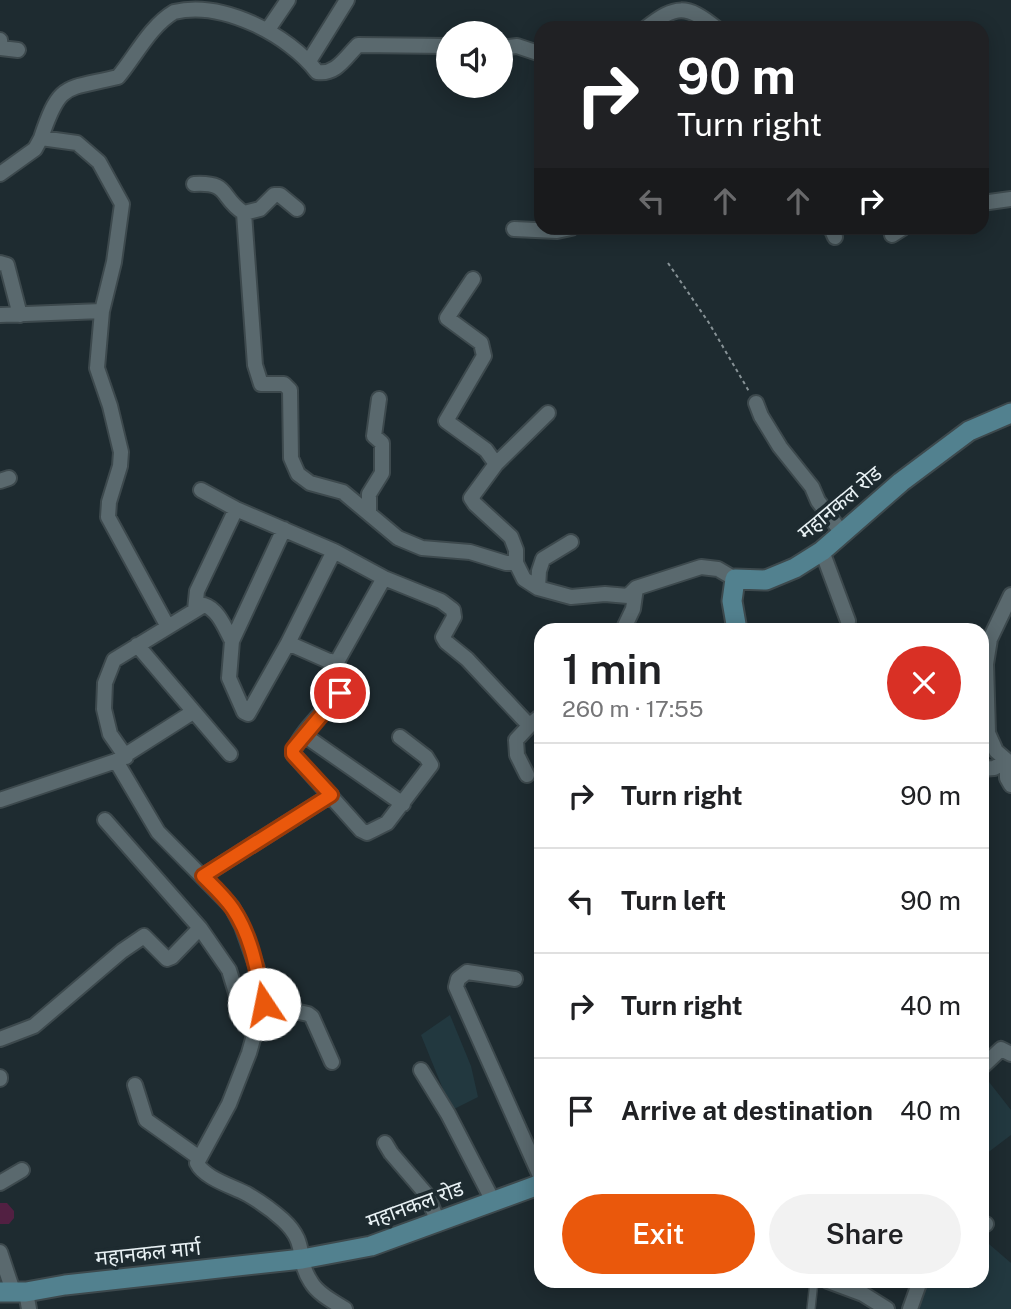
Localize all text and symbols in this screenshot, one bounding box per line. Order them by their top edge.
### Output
map controls [436,21,513,98]
button: sound [436,21,513,98]
text: 90 m [677,47,796,105]
icon: right [562,49,653,140]
text: Turn right [677,106,822,143]
icon: left [633,182,671,220]
icon: ahead [706,182,744,220]
icon: ahead [779,182,817,220]
icon: right [852,182,890,220]
street label: महानकल रोड [793,460,887,545]
text: 1 min [562,644,662,693]
button: close [887,646,961,720]
pin [310,663,370,723]
icon: arrive [321,674,359,712]
text: 260 m · 17:55 [562,695,704,722]
icon: right [562,777,600,815]
text: Turn right [621,780,743,811]
text: 90 m [900,780,961,811]
icon: left [562,882,600,920]
text: Turn left [621,885,726,916]
text: 90 m [900,885,961,916]
position arrow [227,967,301,1041]
icon: right [562,987,600,1025]
text: Turn right [621,990,743,1021]
text: 40 m [900,990,961,1021]
icon: arrive [562,1092,600,1130]
text: Arrive at destination [621,1095,873,1126]
text: 40 m [900,1095,961,1126]
street label: महानकल रोड [363,1175,468,1234]
button: Exit [562,1194,755,1274]
button: Share [769,1194,961,1274]
street label: महानकल मार्ग [94,1234,203,1270]

